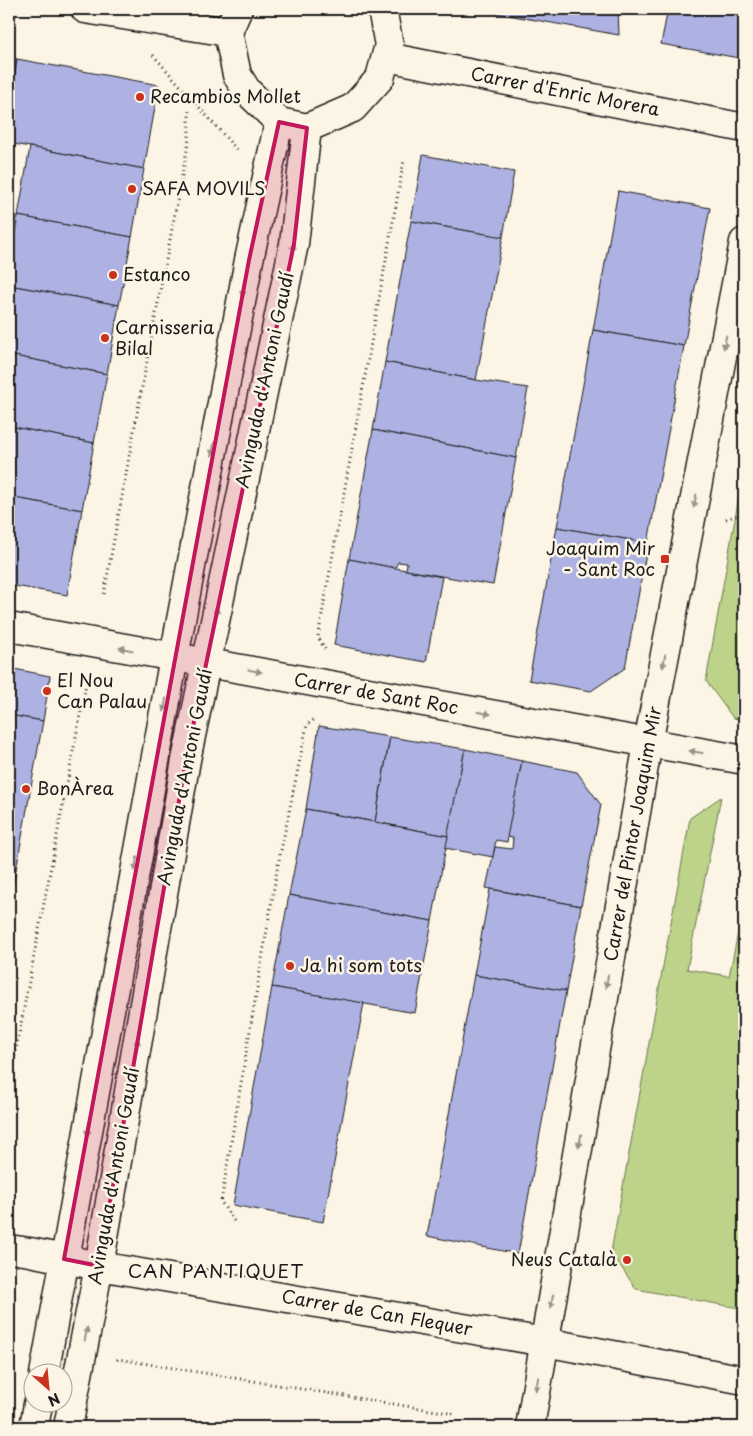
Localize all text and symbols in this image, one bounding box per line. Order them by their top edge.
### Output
street label: Carrer d'Enric Morera [469,59,662,122]
place label: Recambios Mollet [150,82,301,109]
marker: Recambios Mollet [134,91,146,103]
place label: SAFA MOVILS [142,174,266,201]
marker: SAFA MOVILS [126,183,138,195]
one-way arrow [289,241,297,257]
place label: Estanco [123,260,190,287]
marker: Estanco [107,269,119,281]
street label: Avinguda d'Antoni Gaudí [227,269,300,490]
one-way arrow [239,282,247,298]
place label: Carnisseria Bilal [115,313,215,361]
marker: Carnisseria Bilal [99,332,111,344]
one-way arrow [721,334,729,350]
one-way arrow [209,442,217,458]
one-way arrow [690,494,698,510]
place label: Joaquim Mir - Sant Roc [546,534,656,582]
marker: Joaquim Mir - Sant Roc [659,553,671,565]
one-way arrow [212,607,220,622]
one-way arrow [118,645,134,653]
one-way arrow [660,653,668,669]
street label: Carrer de Sant Roc [292,665,461,720]
place label: El Nou Can Palau [57,666,147,714]
street label: Avinguda d'Antoni Gaudí [149,666,218,887]
one-way arrow [247,668,263,676]
marker: El Nou Can Palau [41,685,53,697]
one-way arrow [161,697,169,713]
street label: Carrer del Pintor Joaquim Mir [596,703,667,963]
one-way arrow [476,710,492,718]
one-way arrow [688,747,704,755]
place label: BonÀrea [36,774,114,801]
marker: BonÀrea [20,783,32,795]
one-way arrow [132,857,140,873]
place label: Ja hi som tots [300,951,422,978]
marker: Ja hi som tots [284,960,296,972]
one-way arrow [603,974,611,990]
one-way arrow [133,1037,141,1053]
street label: Avinguda d'Antoni Gaudí [80,1064,145,1287]
one-way arrow [84,1121,92,1137]
one-way arrow [575,1134,583,1150]
place label: Neus Català [511,1245,618,1272]
marker: Neus Català [621,1254,633,1266]
district label: CAN PANTIQUET [128,1256,304,1284]
street label: Carrer de Can Flequer [280,1281,475,1342]
one-way arrow [547,1294,555,1310]
one-way arrow [82,1326,90,1342]
north arrow [22,1364,72,1414]
one-way arrow [533,1377,541,1393]
text: N [44,1388,64,1412]

